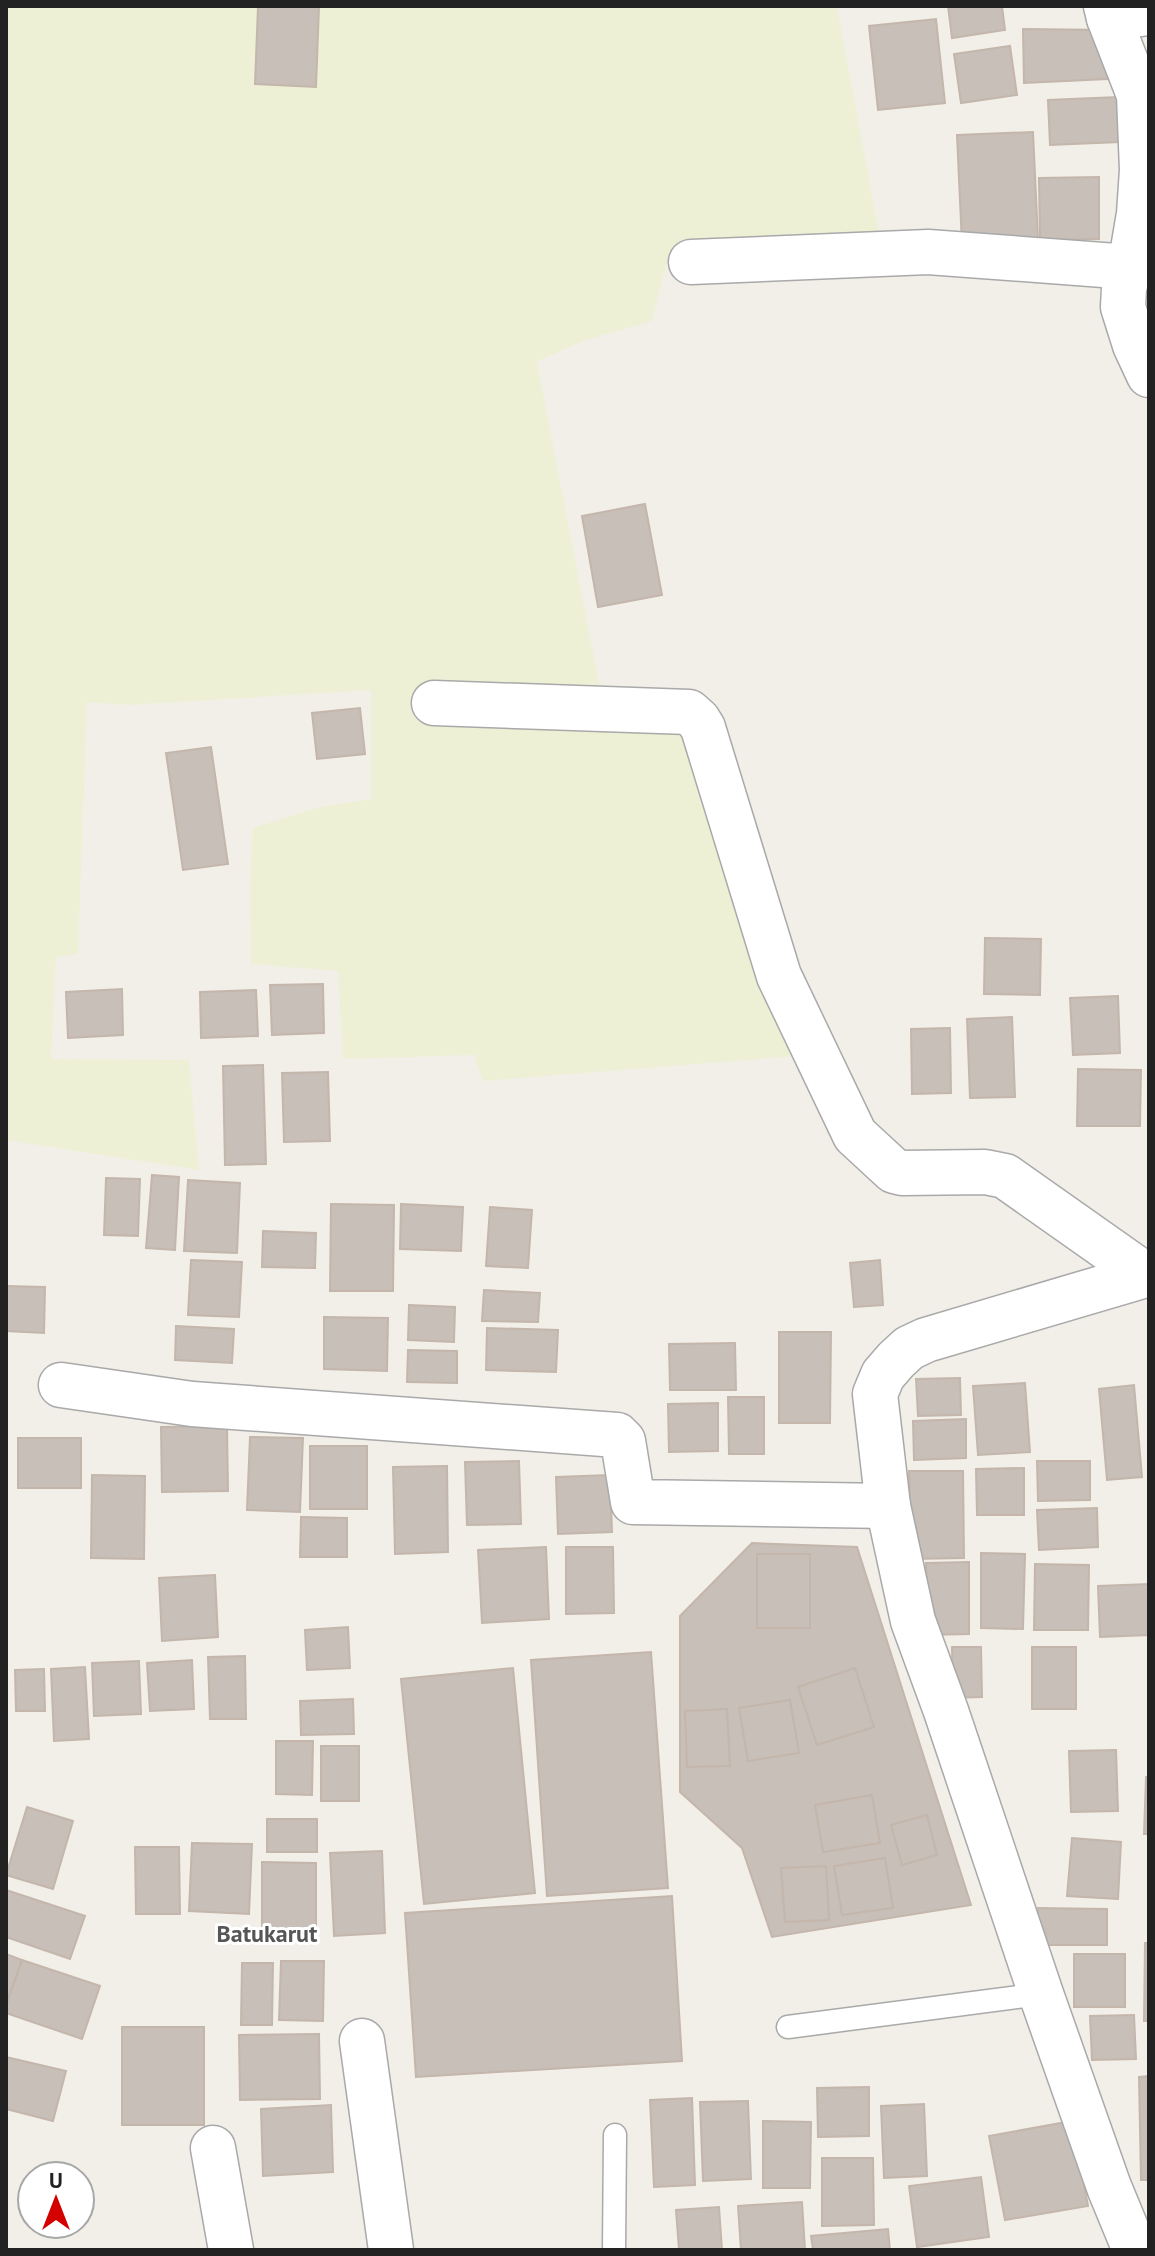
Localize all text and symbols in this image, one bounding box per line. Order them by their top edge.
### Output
district label: Batukarut [217,1918,318,1949]
north arrow [16,2160,96,2240]
text: U [49,2166,63,2194]

